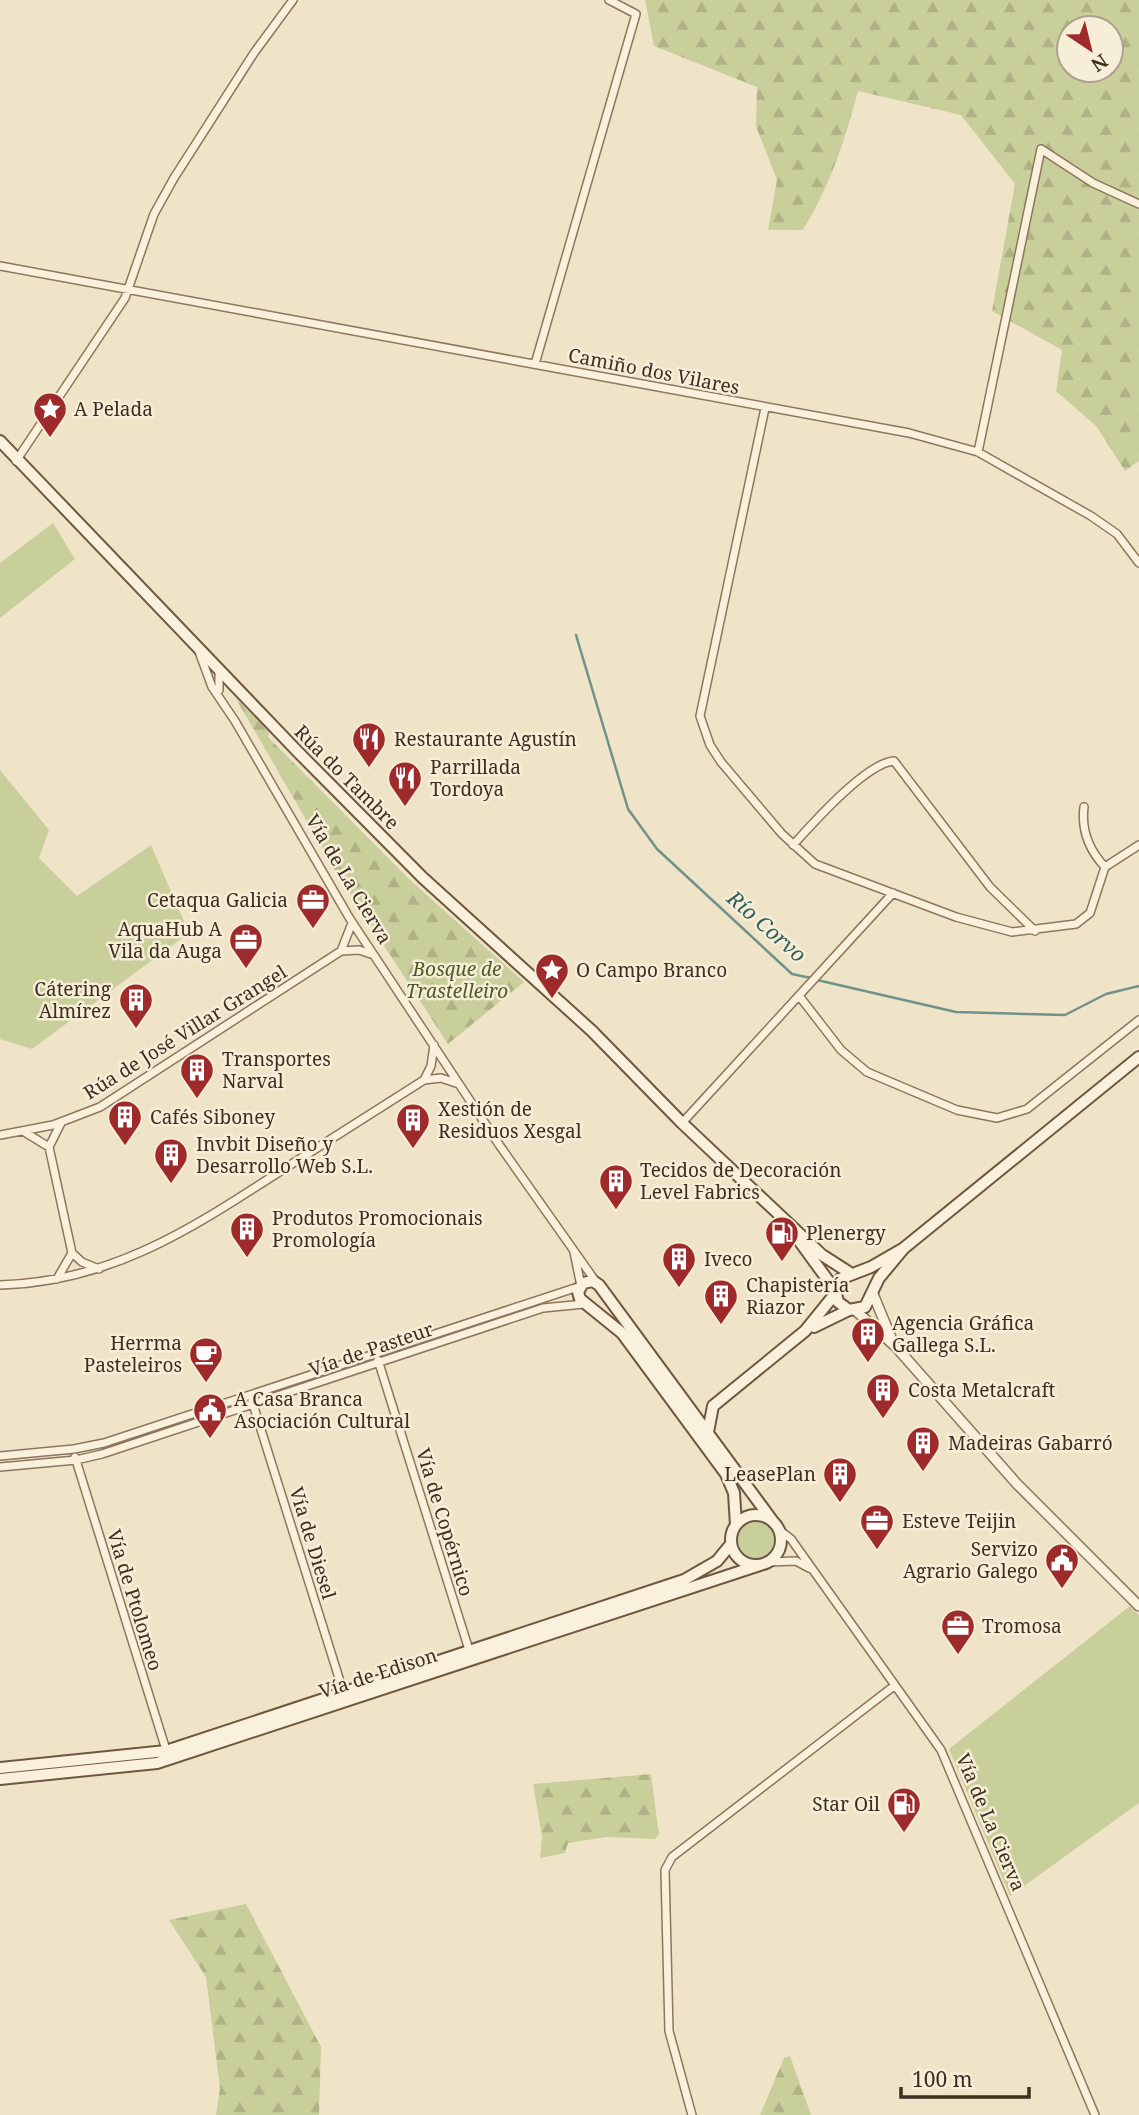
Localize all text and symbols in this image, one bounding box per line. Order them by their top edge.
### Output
north arrow [1055,14,1125,84]
text: N [1086,48,1113,78]
street label: Camiño dos Vilares [566,342,742,400]
place icon: A Pelada [31,390,69,439]
place label: A Pelada [74,396,153,422]
street label: Rúa do Tambre [289,719,405,835]
restaurant icon: Restaurante Agustín [350,720,388,769]
place label: Restaurante Agustín [394,726,577,752]
place label: Parrillada Tordoya [430,754,521,802]
restaurant icon: Parrillada Tordoya [386,759,424,808]
street label: Vía de La Cierva [300,809,398,949]
office icon: Cetaqua Galicia [294,881,332,930]
water label: Río Corvo [721,883,813,968]
place label: Cetaqua Galicia [147,887,288,913]
place label: AquaHub A Vila da Auga [108,916,223,964]
office icon: AquaHub A Vila da Auga [227,921,265,970]
place icon: O Campo Branco [533,951,571,1000]
park label: Bosque de Trastelleiro [406,956,508,1004]
place label: O Campo Branco [576,957,727,983]
street label: Rúa de José Villar Grangel [78,959,292,1105]
place label: Cátering Almírez [34,976,111,1024]
building icon: Cátering Almírez [117,981,155,1030]
place label: Transportes Narval [222,1046,331,1094]
building icon: Transportes Narval [178,1051,216,1100]
place label: Xestión de Residuos Xesgal [438,1096,582,1144]
building icon: Cafés Siboney [106,1098,144,1147]
building icon: Xestión de Residuos Xesgal [394,1101,432,1150]
place label: Cafés Siboney [150,1104,276,1130]
place label: Invbit Diseño y Desarrollo Web S.L. [196,1131,373,1179]
building icon: Invbit Diseño y Desarrollo Web S.L. [152,1136,190,1185]
place label: Tecidos de Decoración Level Fabrics [640,1157,841,1205]
building icon: Tecidos de Decoración Level Fabrics [597,1162,635,1211]
place label: Produtos Promocionais Promología [272,1205,483,1253]
building icon: Produtos Promocionais Promología [228,1210,266,1259]
fuel station icon: Plenergy [763,1214,801,1263]
place label: Plenergy [806,1220,886,1246]
building icon: Iveco [660,1240,698,1289]
place label: Iveco [704,1246,752,1272]
place label: Chapistería Riazor [746,1272,849,1320]
building icon: Chapistería Riazor [702,1277,740,1326]
place label: Agencia Gráfica Gallega S.L. [892,1310,1034,1358]
building icon: Agencia Gráfica Gallega S.L. [849,1315,887,1364]
street label: Vía de Pasteur [305,1316,437,1382]
place label: Herrma Pasteleiros [84,1330,182,1378]
cafe icon: Herrma Pasteleiros [187,1335,225,1384]
building icon: Costa Metalcraft [864,1371,902,1420]
place label: Costa Metalcraft [908,1377,1055,1403]
place label: A Casa Branca Asociación Cultural [234,1386,410,1434]
public building icon: A Casa Branca Asociación Cultural [191,1391,229,1440]
building icon: Madeiras Gabarró [904,1424,942,1473]
place label: Madeiras Gabarró [948,1430,1113,1456]
street label: Vía de Copérnico [410,1445,480,1599]
building icon: LeasePlan [821,1455,859,1504]
place label: LeasePlan [724,1461,816,1487]
street label: Vía de Diesel [284,1484,342,1602]
office icon: Esteve Teijin [858,1502,896,1551]
place label: Esteve Teijin [902,1508,1016,1534]
street label: Vía de Ptolomeo [101,1526,169,1674]
place label: Servizo Agrario Galego [903,1536,1038,1584]
public building icon: Servizo Agrario Galego [1043,1541,1081,1590]
office icon: Tromosa [939,1607,977,1656]
place label: Tromosa [982,1613,1062,1639]
street label: Vía de Edison [316,1642,440,1704]
street label: Vía de La Cierva [950,1749,1032,1895]
fuel station icon: Star Oil [885,1785,923,1834]
place label: Star Oil [812,1791,880,1817]
scale bar [901,2056,1029,2100]
text: 100 m [912,2065,973,2093]

